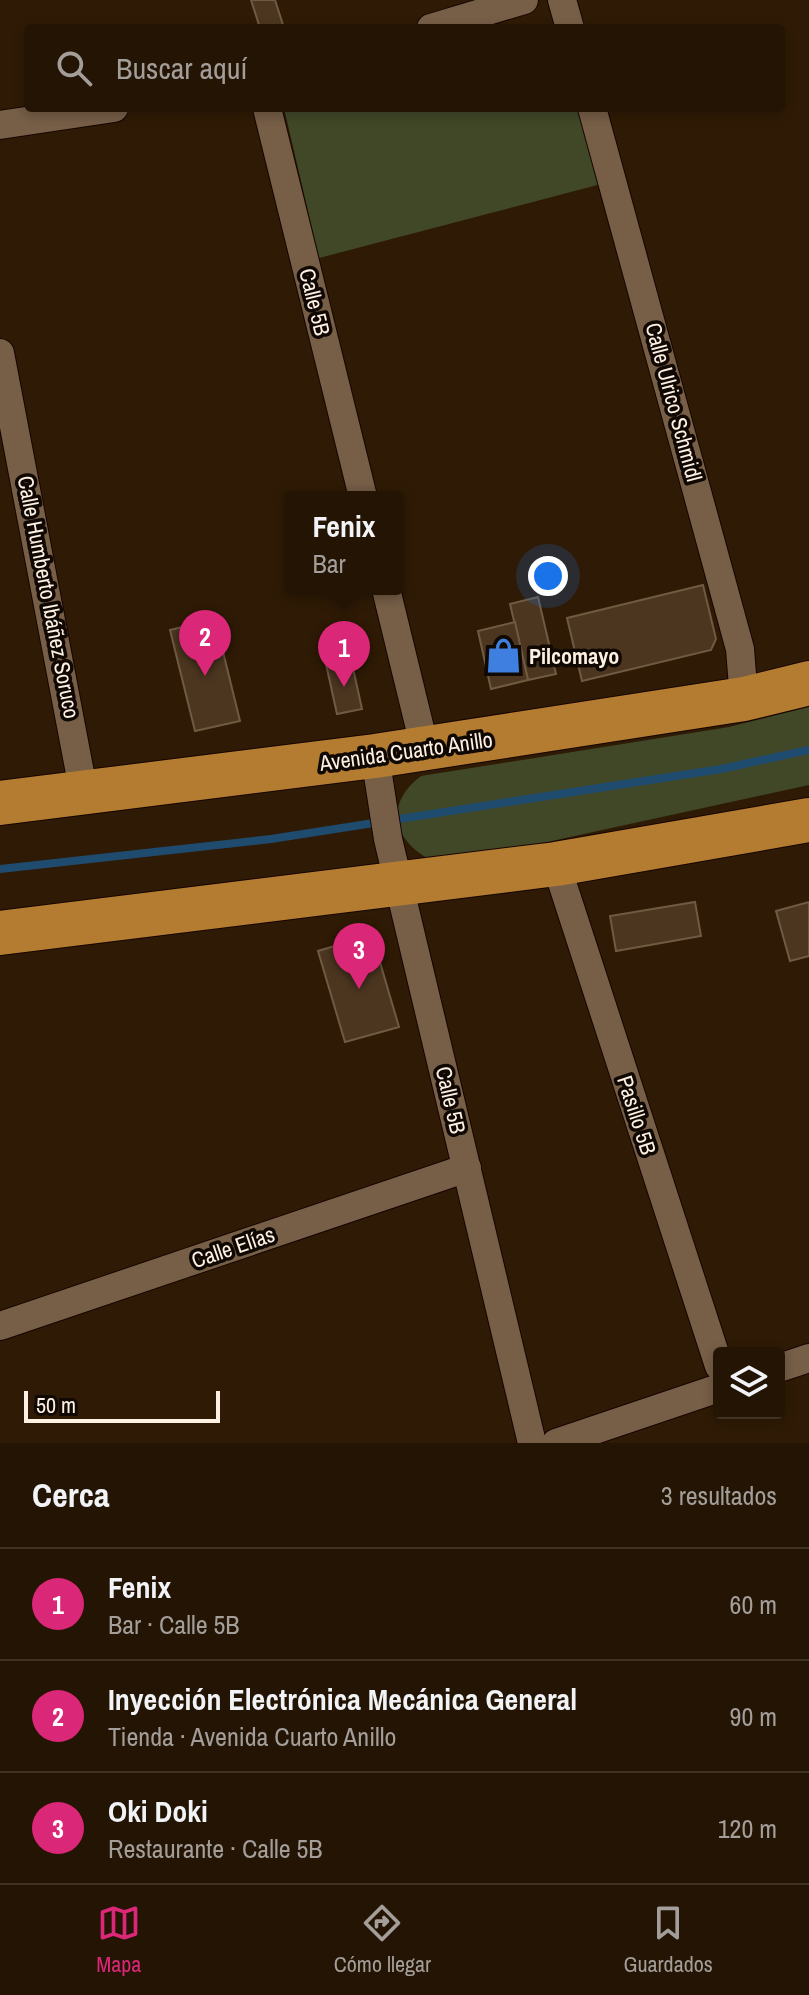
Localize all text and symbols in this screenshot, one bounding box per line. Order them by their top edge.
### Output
search box [24,24,785,112]
icon: search [52,46,96,90]
text: Buscar aquí [116,48,247,88]
street label: Calle 5B [292,265,338,339]
street label: Calle Ulrico Schmidl [638,319,710,485]
street label: Calle Humberto Ibáñez Soruco [11,473,87,721]
popup [284,491,404,595]
text: Fenix [312,506,376,546]
text: Bar [312,546,346,581]
your location [528,556,568,596]
pin: 2 [179,610,231,676]
pin: 1 [318,621,370,687]
shop icon: Pilcomayo [484,637,522,675]
place label: Pilcomayo [529,641,619,671]
street label: Avenida Cuarto Anillo [317,724,494,778]
pin: 3 [333,923,385,989]
street label: Calle 5B [429,1063,473,1137]
street label: Pasillo 5B [610,1072,664,1158]
street label: Calle Elías [187,1219,279,1275]
map controls [713,1347,785,1419]
button: layers [713,1347,785,1419]
scale bar [24,1387,220,1423]
text: 50 m [36,1390,76,1420]
text: Cerca [32,1472,110,1518]
text: 3 resultados [661,1478,777,1513]
text: Fenix [108,1567,171,1607]
text: 1 [52,1587,64,1622]
text: 60 m [730,1587,777,1622]
text: Bar · Calle 5B [108,1607,240,1642]
text: Inyección Electrónica Mecánica General [108,1679,577,1719]
text: 2 [52,1699,64,1734]
text: 90 m [730,1699,777,1734]
text: Tienda · Avenida Cuarto Anillo [108,1719,396,1754]
text: Oki Doki [108,1791,208,1831]
text: 3 [52,1811,64,1846]
text: 120 m [718,1811,777,1846]
text: Restaurante · Calle 5B [108,1831,323,1866]
tab: Mapa [96,1901,141,1979]
tab: Cómo llegar [334,1901,431,1979]
tab: Guardados [624,1901,713,1979]

